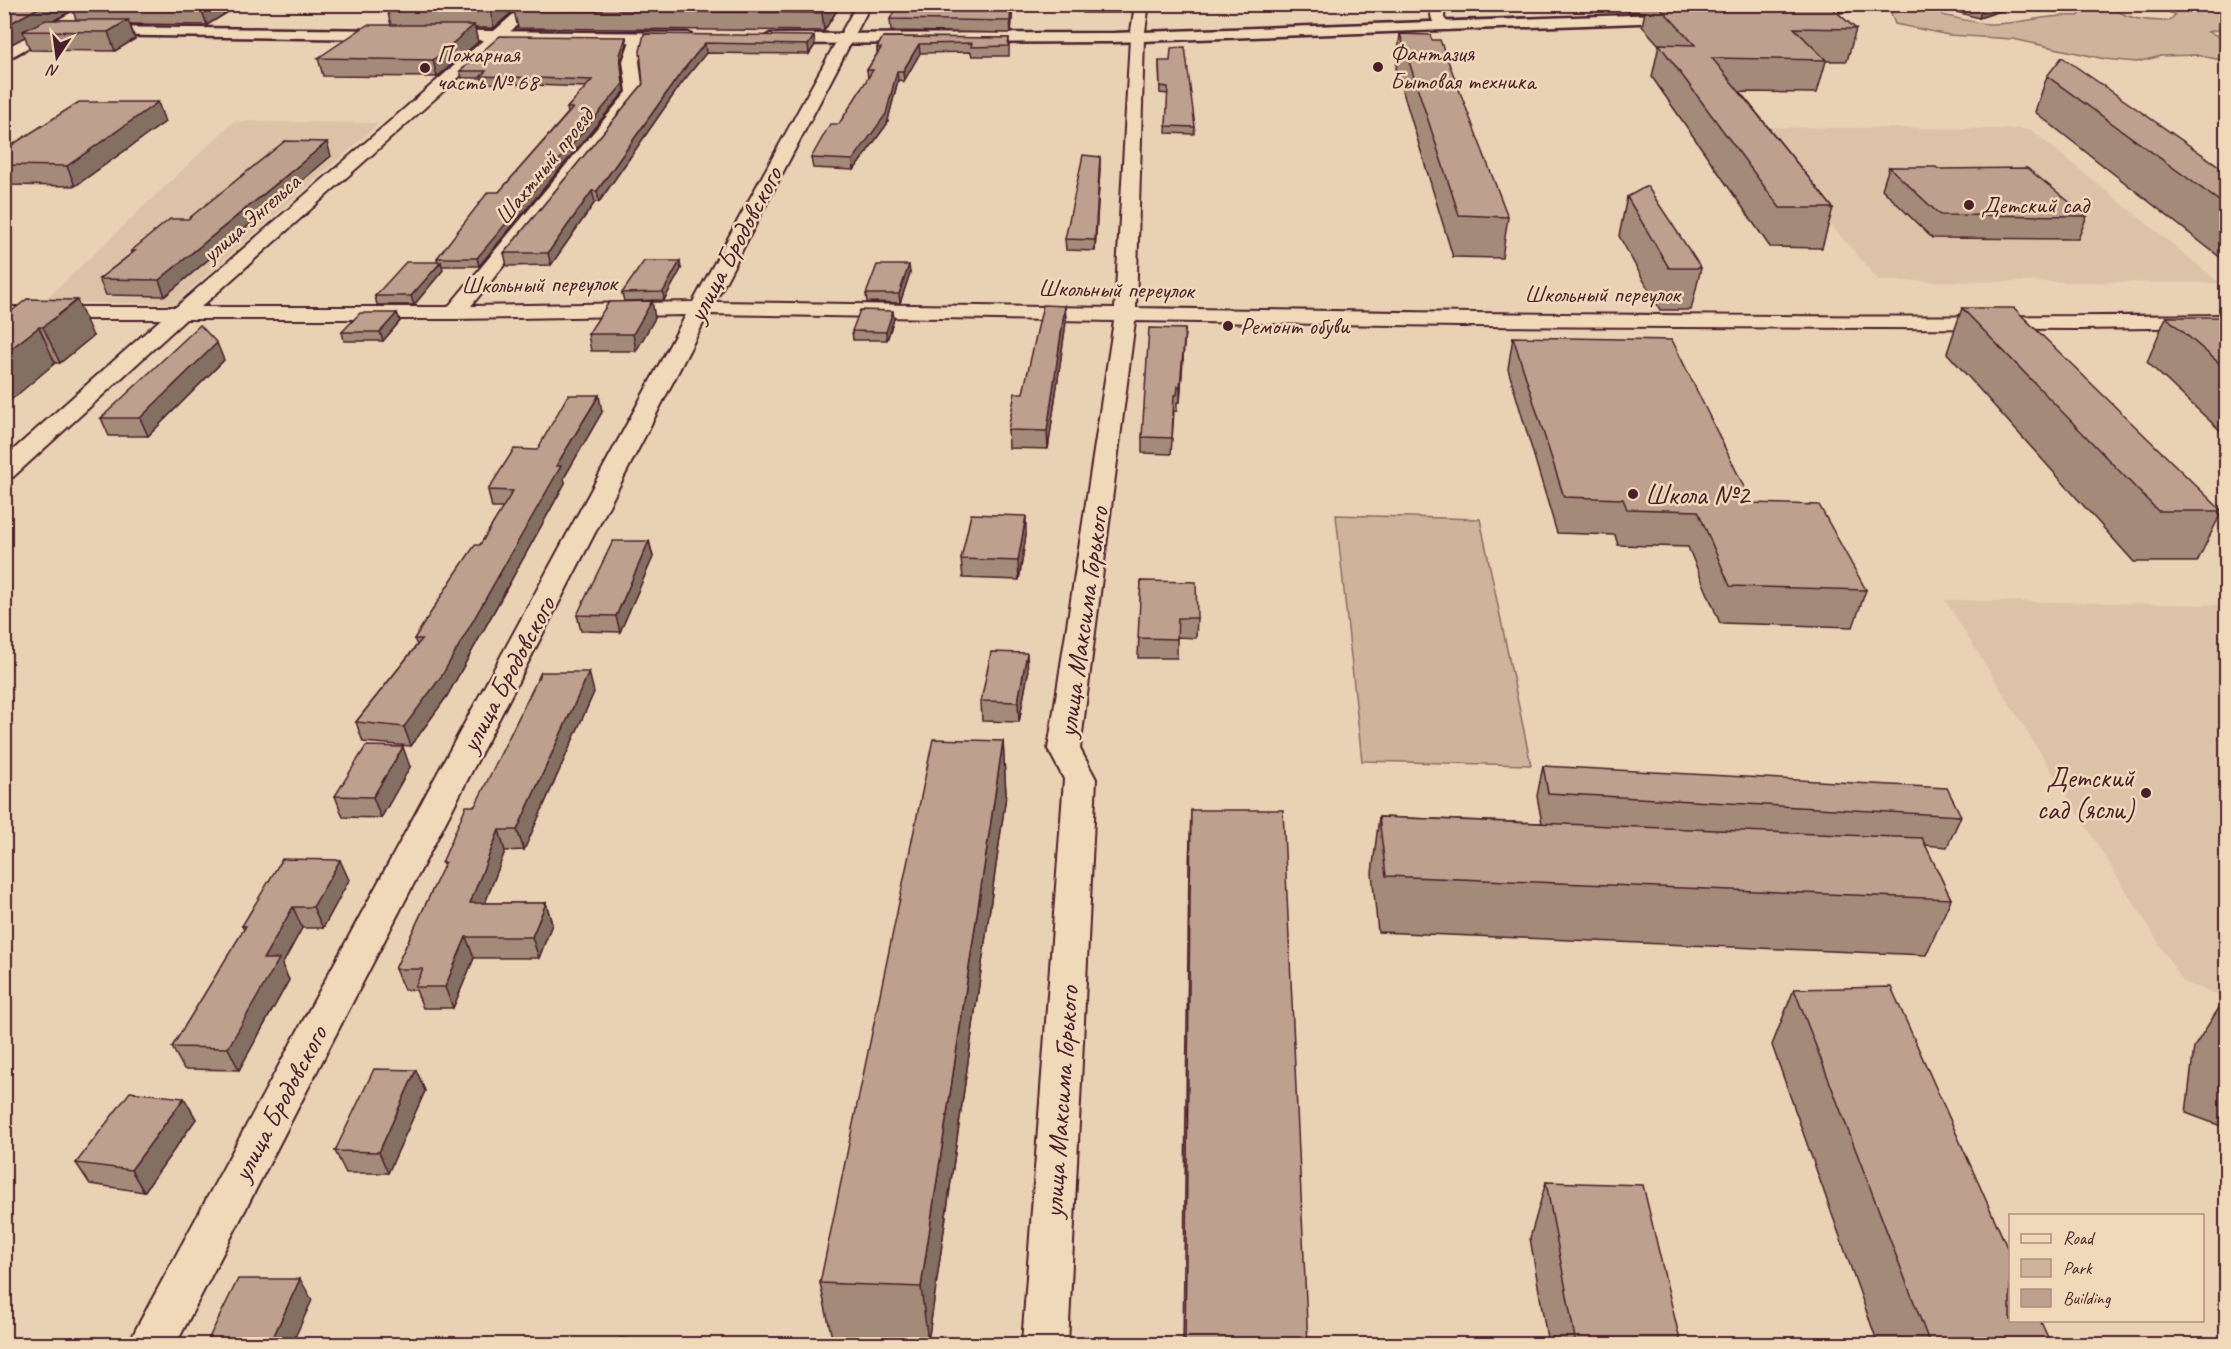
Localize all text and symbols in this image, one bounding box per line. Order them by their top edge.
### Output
north arrow [27,27,87,87]
place label: Фантазия Бытовая техника [1390,38,1537,96]
place label: Пожарная часть № 68 [437,39,540,97]
text: N [44,59,61,81]
marker: Фантазия Бытовая техника [1371,60,1385,74]
marker: Пожарная часть № 68 [418,61,432,75]
street label: Шахтный проезд [488,100,602,230]
street label: улица Бродовского [678,159,791,330]
street label: улица Энгельса [194,166,307,270]
place label: Детский сад [1981,190,2091,220]
marker: Детский сад [1962,198,1976,212]
street label: Школьный переулок [461,268,619,300]
street label: Школьный переулок [1038,273,1196,305]
street label: Школьный переулок [1524,279,1682,309]
place label: Ремонт обуви [1240,311,1351,341]
marker: Ремонт обуви [1221,319,1235,333]
place label: Школа №2 [1645,477,1752,512]
marker: Школа №2 [1626,487,1640,501]
street label: улица Максима Горького [1049,503,1116,741]
street label: улица Бродовского [451,589,564,760]
place label: Детский сад (ясли) [2037,760,2136,827]
marker: Детский сад (ясли) [2139,786,2153,800]
street label: улица Максима Горького [1035,983,1086,1221]
street label: улица Бродовского [223,1018,336,1189]
legend [2009,1214,2204,1322]
text: Road [2063,1227,2096,1249]
text: Park [2063,1257,2093,1279]
text: Building [2063,1287,2112,1309]

